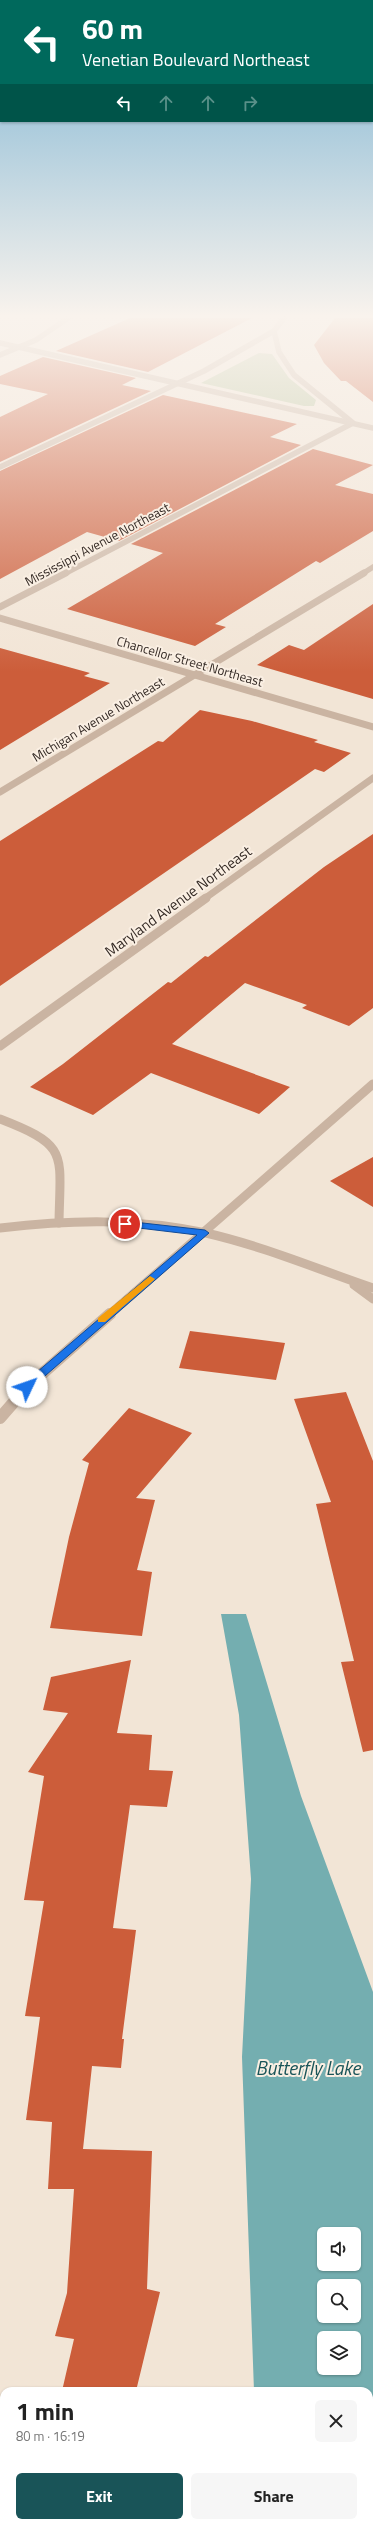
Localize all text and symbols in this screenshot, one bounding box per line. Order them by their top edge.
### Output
text: 60 m [82,7,143,50]
icon: left [16,16,68,68]
text: Venetian Boulevard Northeast [82,46,309,73]
icon: left [113,92,135,114]
icon: ahead [155,92,177,114]
icon: ahead [197,92,219,114]
icon: right [239,92,261,114]
street label: Mississippi Avenue Northeast [21,497,174,591]
street label: Chancellor Street Northeast [114,630,266,692]
street label: Michigan Avenue Northeast [28,671,168,766]
street label: Maryland Avenue Northeast [100,839,257,962]
pin [108,1207,142,1241]
icon: arrive [114,1213,136,1235]
position arrow [6,1366,48,1408]
water label: Butterfly Lake [256,2053,361,2082]
map controls [317,2227,361,2375]
button: sound [317,2227,361,2271]
button: search [317,2279,361,2323]
button: layers [317,2331,361,2375]
text: 1 min [16,2393,74,2429]
button: close [315,2400,357,2442]
text: 80 m · 16:19 [16,2426,85,2446]
button: Exit [16,2473,183,2519]
button: Share [191,2473,357,2519]

